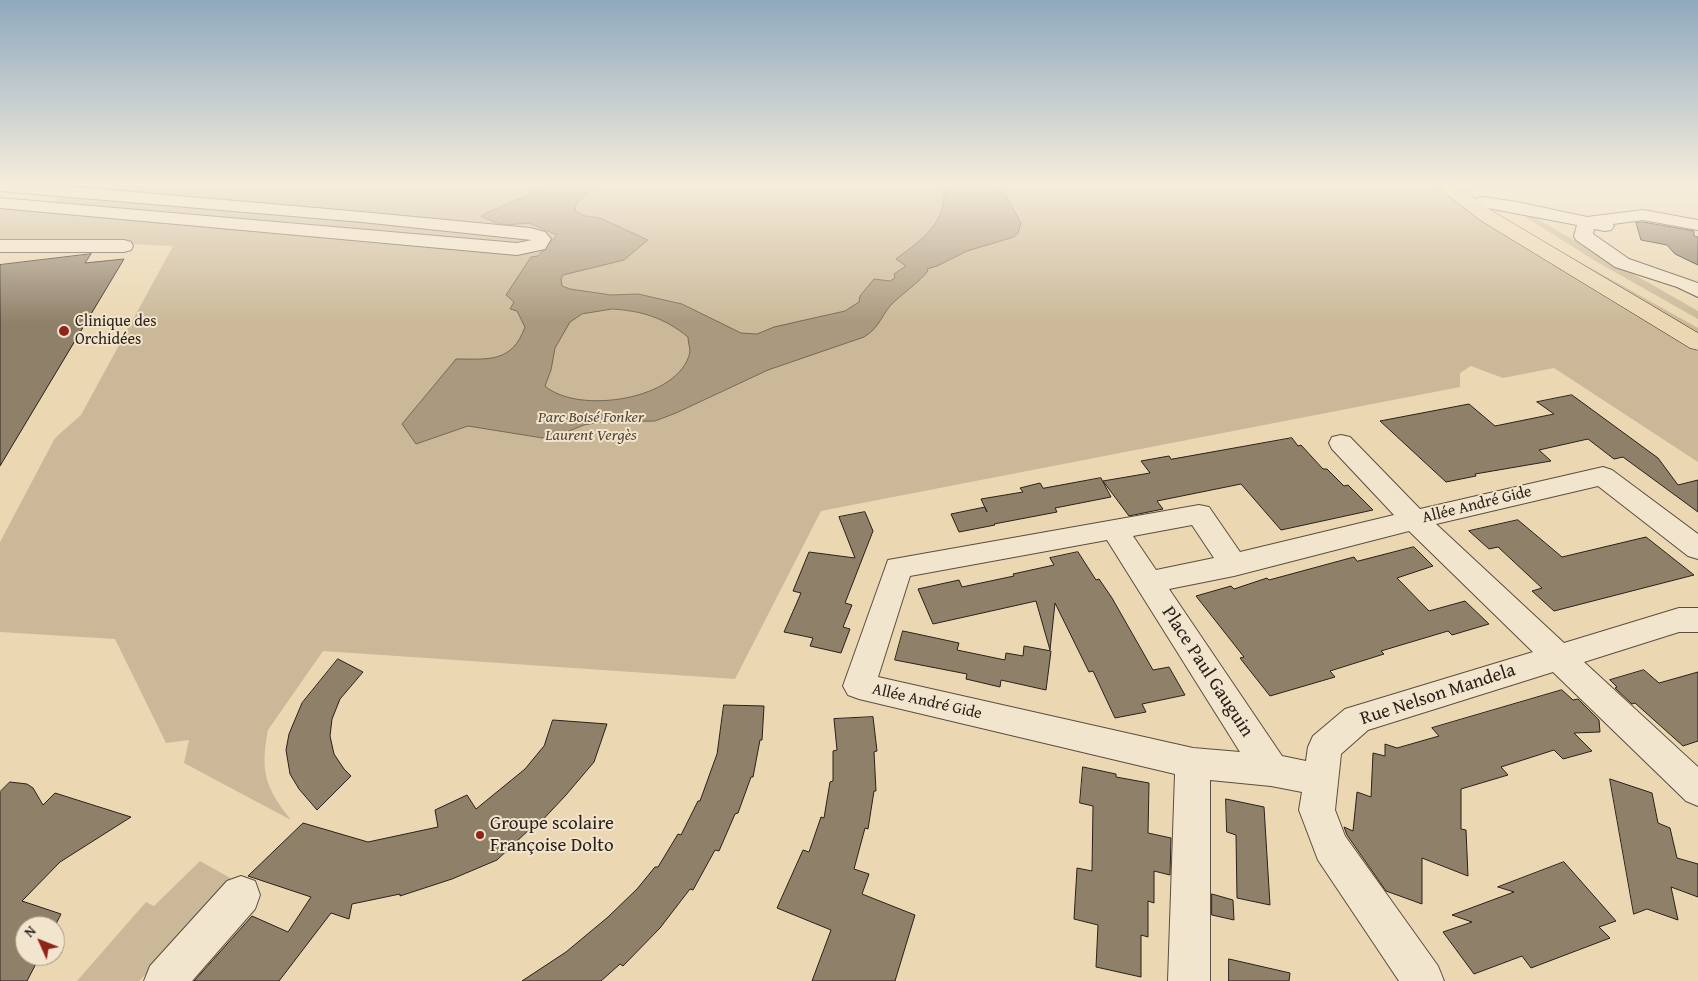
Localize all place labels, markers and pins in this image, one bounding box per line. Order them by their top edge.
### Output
place label: Clinique des Orchidées [75,312,157,350]
marker: Clinique des Orchidées [57,324,71,338]
place label: Groupe scolaire Françoise Dolto [490,813,614,857]
marker: Groupe scolaire Françoise Dolto [474,829,486,841]

